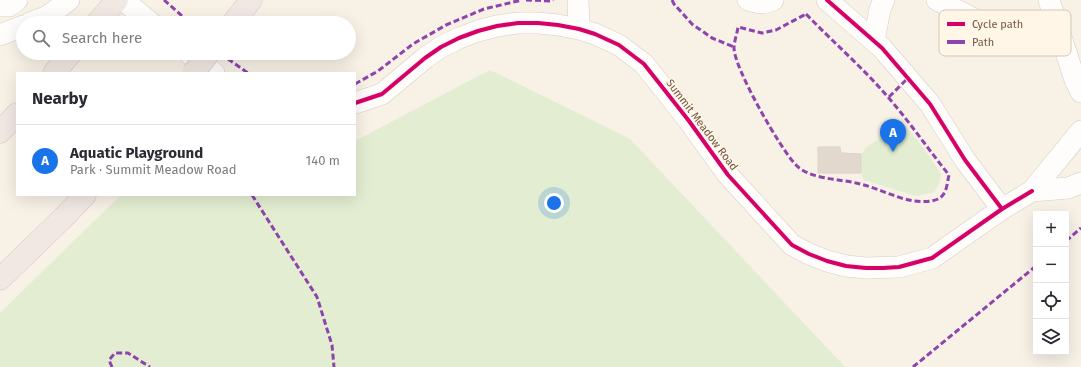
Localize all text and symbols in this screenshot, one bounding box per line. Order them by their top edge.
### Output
legend [939,10,1071,56]
search box [16,16,356,60]
text: Cycle path [972,18,1023,31]
icon: search [30,27,52,49]
text: Search here [62,29,142,47]
text: Path [972,36,994,49]
street label: Summit Meadow Road [663,77,741,173]
text: Nearby [32,88,87,109]
pin: A [880,119,906,152]
text: Aquatic Playground [70,144,203,162]
text: A [41,153,49,168]
text: 140 m [306,153,340,168]
text: Park · Summit Meadow Road [70,162,237,177]
your location [544,193,564,213]
map controls [1033,211,1069,355]
button: + [1033,211,1069,247]
button: − [1033,247,1069,283]
button: locate [1033,283,1069,319]
button: layers [1033,319,1069,355]

